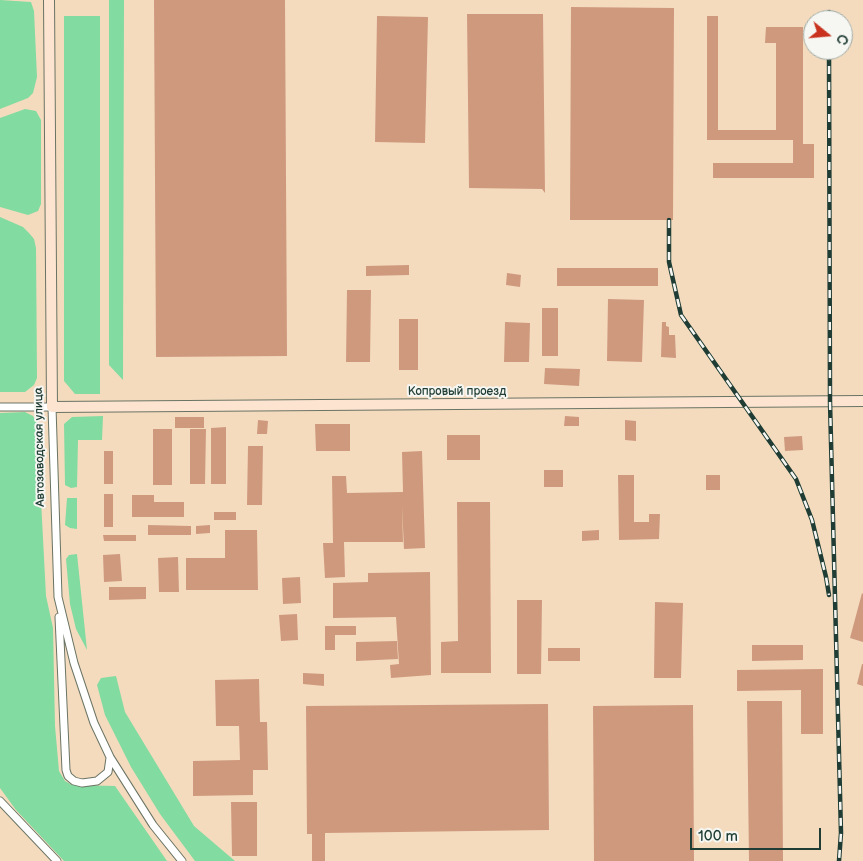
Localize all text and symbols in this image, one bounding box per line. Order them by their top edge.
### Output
north arrow [803,10,853,60]
text: С [832,32,851,46]
street label: Копровый проезд [408,385,506,399]
street label: Автозаводская улица [32,387,48,507]
scale bar [693,818,824,850]
text: 100 m [698,827,738,846]

